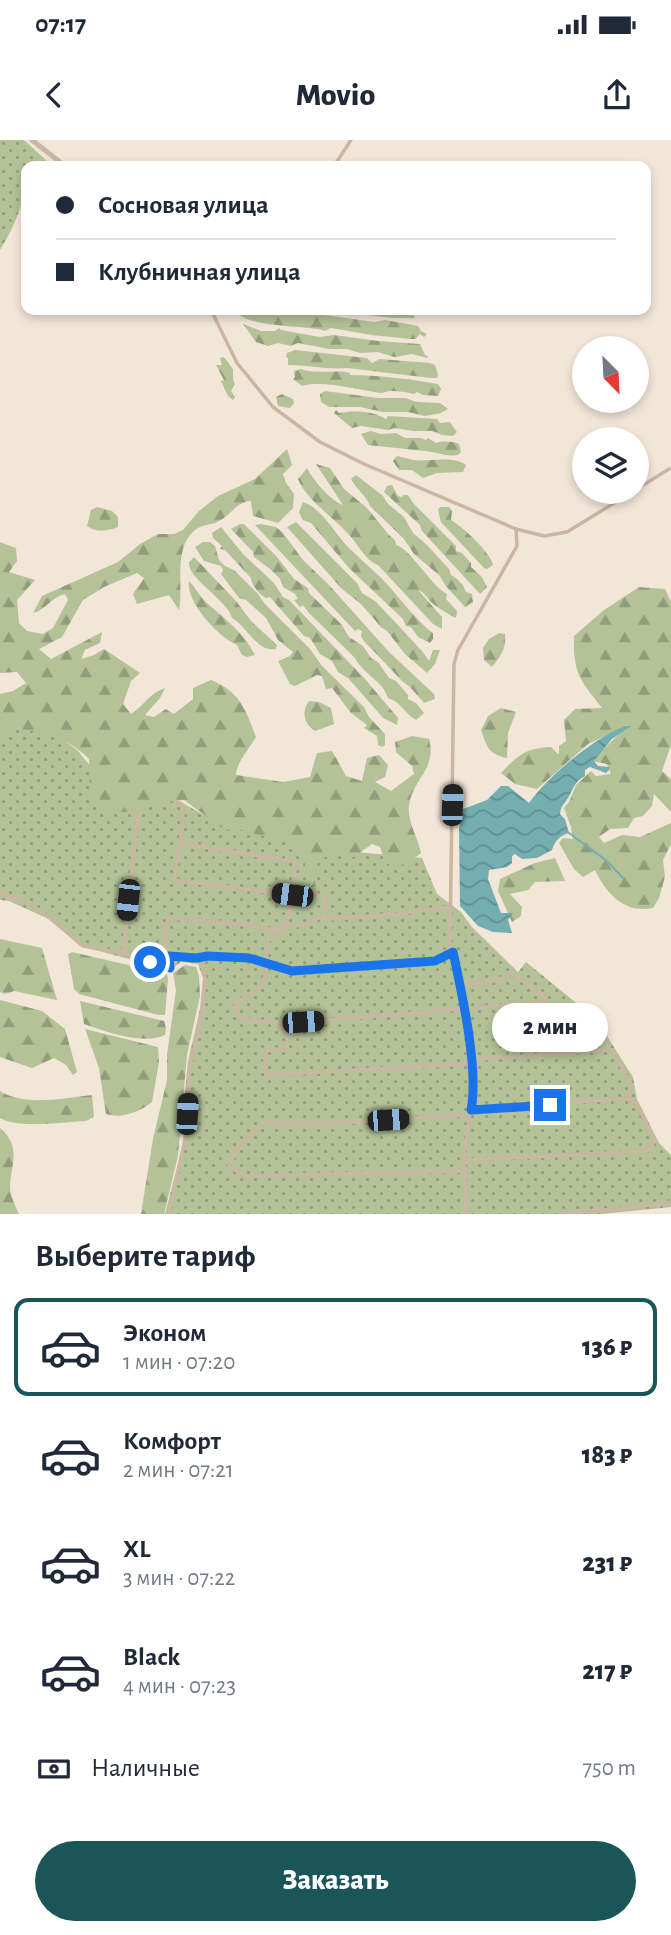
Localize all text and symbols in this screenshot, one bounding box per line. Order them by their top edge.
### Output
text: 07:17 [35,11,86,37]
icon: back [35,76,73,114]
icon: share [598,76,636,114]
text: Movio [296,79,375,111]
text: Сосновая улица [98,192,269,218]
text: Клубничная улица [98,259,301,285]
north arrow [572,336,649,413]
map controls [572,336,649,504]
button: layers [572,427,649,504]
car [441,784,464,826]
car [116,878,141,922]
car [270,882,315,908]
route start [134,946,166,978]
callout: 2 мин [492,1004,608,1052]
car [282,1010,325,1034]
text: 2 мин [523,1016,577,1039]
route end [534,1089,566,1121]
car [176,1092,199,1136]
car [367,1108,410,1132]
text: Выберите тариф [35,1240,256,1272]
icon: car [39,1316,102,1379]
text: Эконом [123,1320,206,1346]
text: 136 ₽ [582,1334,632,1360]
text: 1 мин · 07:20 [123,1351,235,1374]
icon: car [39,1424,102,1487]
text: Комфорт [123,1428,221,1454]
text: 183 ₽ [582,1442,632,1468]
text: 2 мин · 07:21 [123,1459,234,1482]
icon: car [39,1532,102,1595]
text: XL [123,1536,150,1562]
text: 231 ₽ [582,1550,632,1576]
text: 3 мин · 07:22 [123,1567,235,1590]
icon: car [39,1640,102,1703]
text: Black [123,1644,180,1670]
text: 217 ₽ [582,1658,632,1684]
text: 4 мин · 07:23 [123,1675,236,1698]
icon: cash [35,1750,73,1788]
text: Наличные [91,1755,200,1781]
text: 750 m [582,1757,636,1780]
button: Заказать [35,1841,636,1921]

